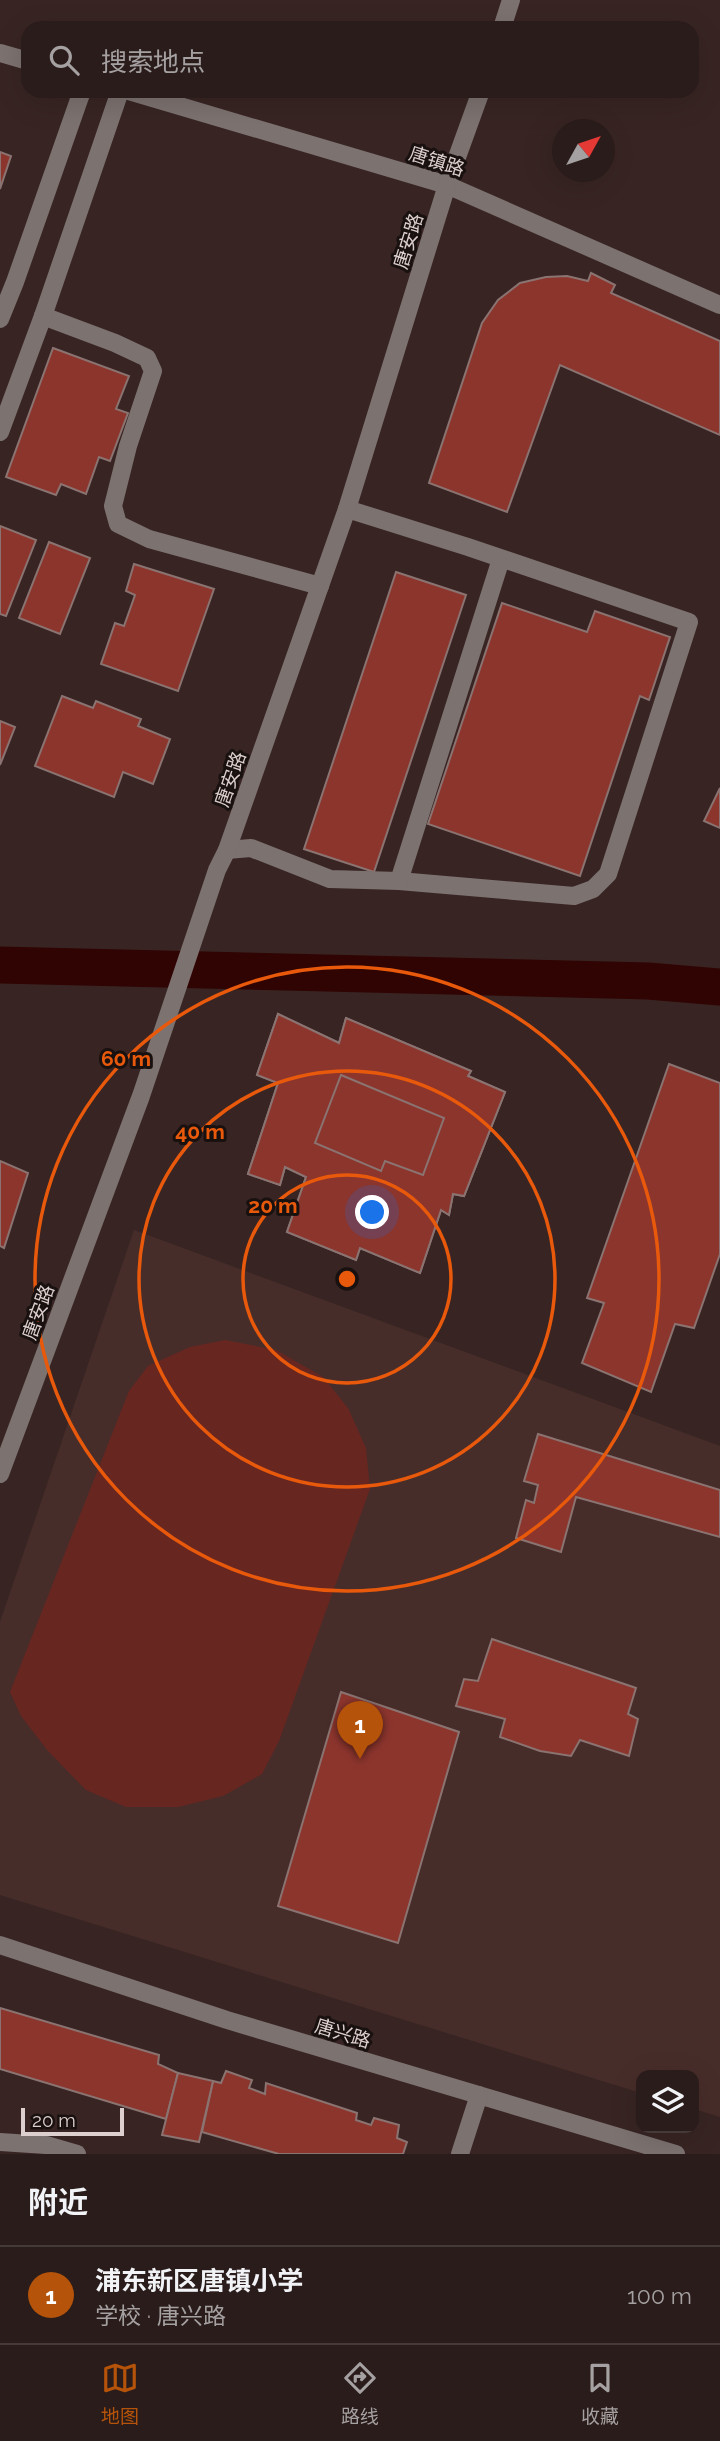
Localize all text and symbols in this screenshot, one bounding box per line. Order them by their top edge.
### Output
search box [21,21,699,98]
icon: search [45,41,83,79]
text: 搜索地点 [101,47,205,77]
north arrow [552,119,615,182]
street label: 唐镇路 [406,142,468,180]
street label: 唐安路 [389,211,427,271]
street label: 唐安路 [210,748,250,810]
text: 60 m [101,1046,151,1071]
text: 40 m [175,1119,225,1144]
text: 20 m [248,1193,298,1218]
your location [355,1195,389,1229]
centre of rings [335,1267,359,1291]
street label: 唐安路 [18,1281,58,1343]
pin: 1 [337,1701,383,1759]
street label: 唐兴路 [313,2014,373,2052]
map controls [636,2070,699,2133]
button: layers [636,2070,699,2133]
scale bar [21,2105,124,2137]
text: 20 m [32,2109,76,2131]
text: 附近 [28,2185,88,2220]
text: 浦东新区唐镇小学 [95,2266,303,2296]
text: 1 [45,2282,57,2309]
text: 100 m [627,2282,692,2309]
text: 学校 · 唐兴路 [95,2302,226,2329]
tab: 地图 [101,2359,139,2428]
tab: 路线 [341,2359,379,2428]
tab: 收藏 [581,2359,619,2428]

